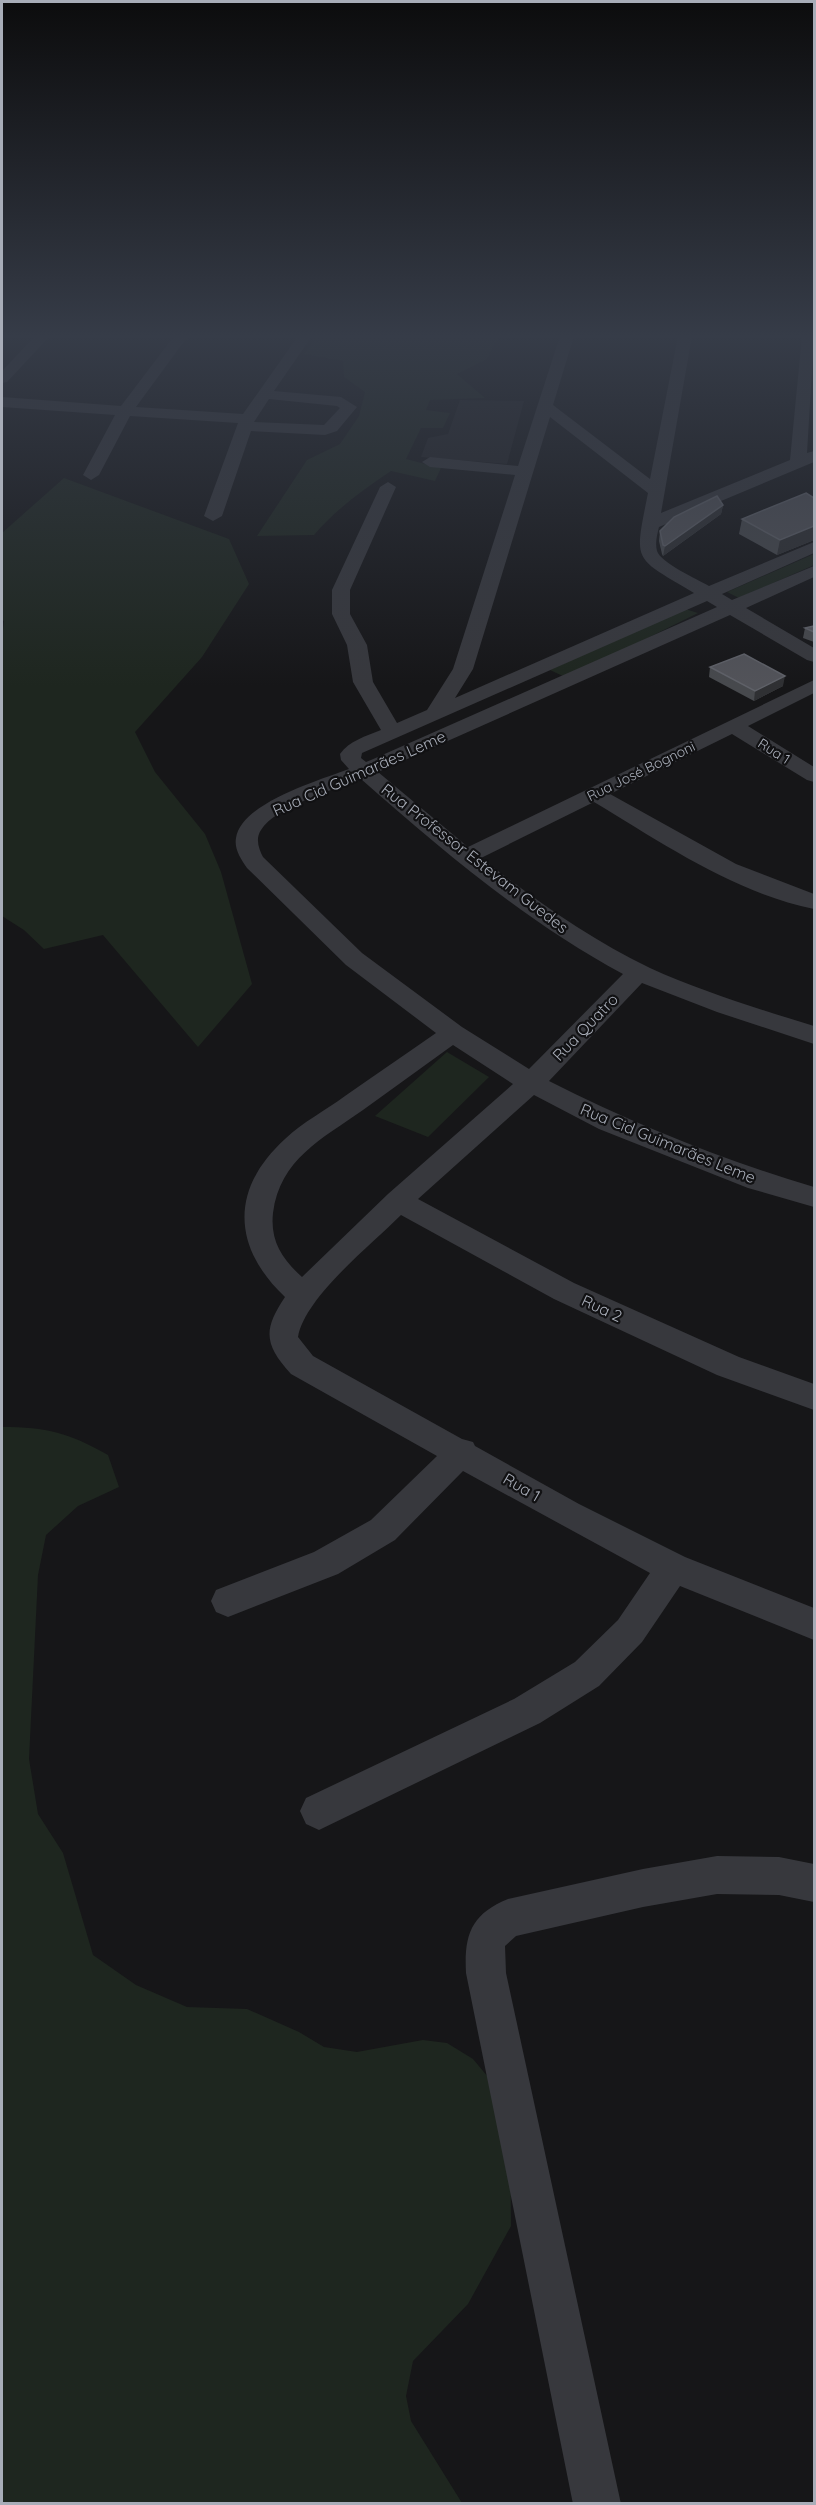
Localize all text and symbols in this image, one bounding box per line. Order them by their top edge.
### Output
street label: Rua Cid Guimarães Leme [269,726,449,820]
street label: Rua 1 [755,734,793,768]
street label: Rua José Bognoni [584,737,698,805]
street label: Rua Professor Estevam Guedes [378,779,572,937]
street label: Rua Quatro [548,989,622,1065]
street label: Rua Cid Guimarães Leme [577,1099,759,1187]
street label: Rua 2 [578,1290,626,1326]
street label: Rua 1 [500,1468,544,1506]

